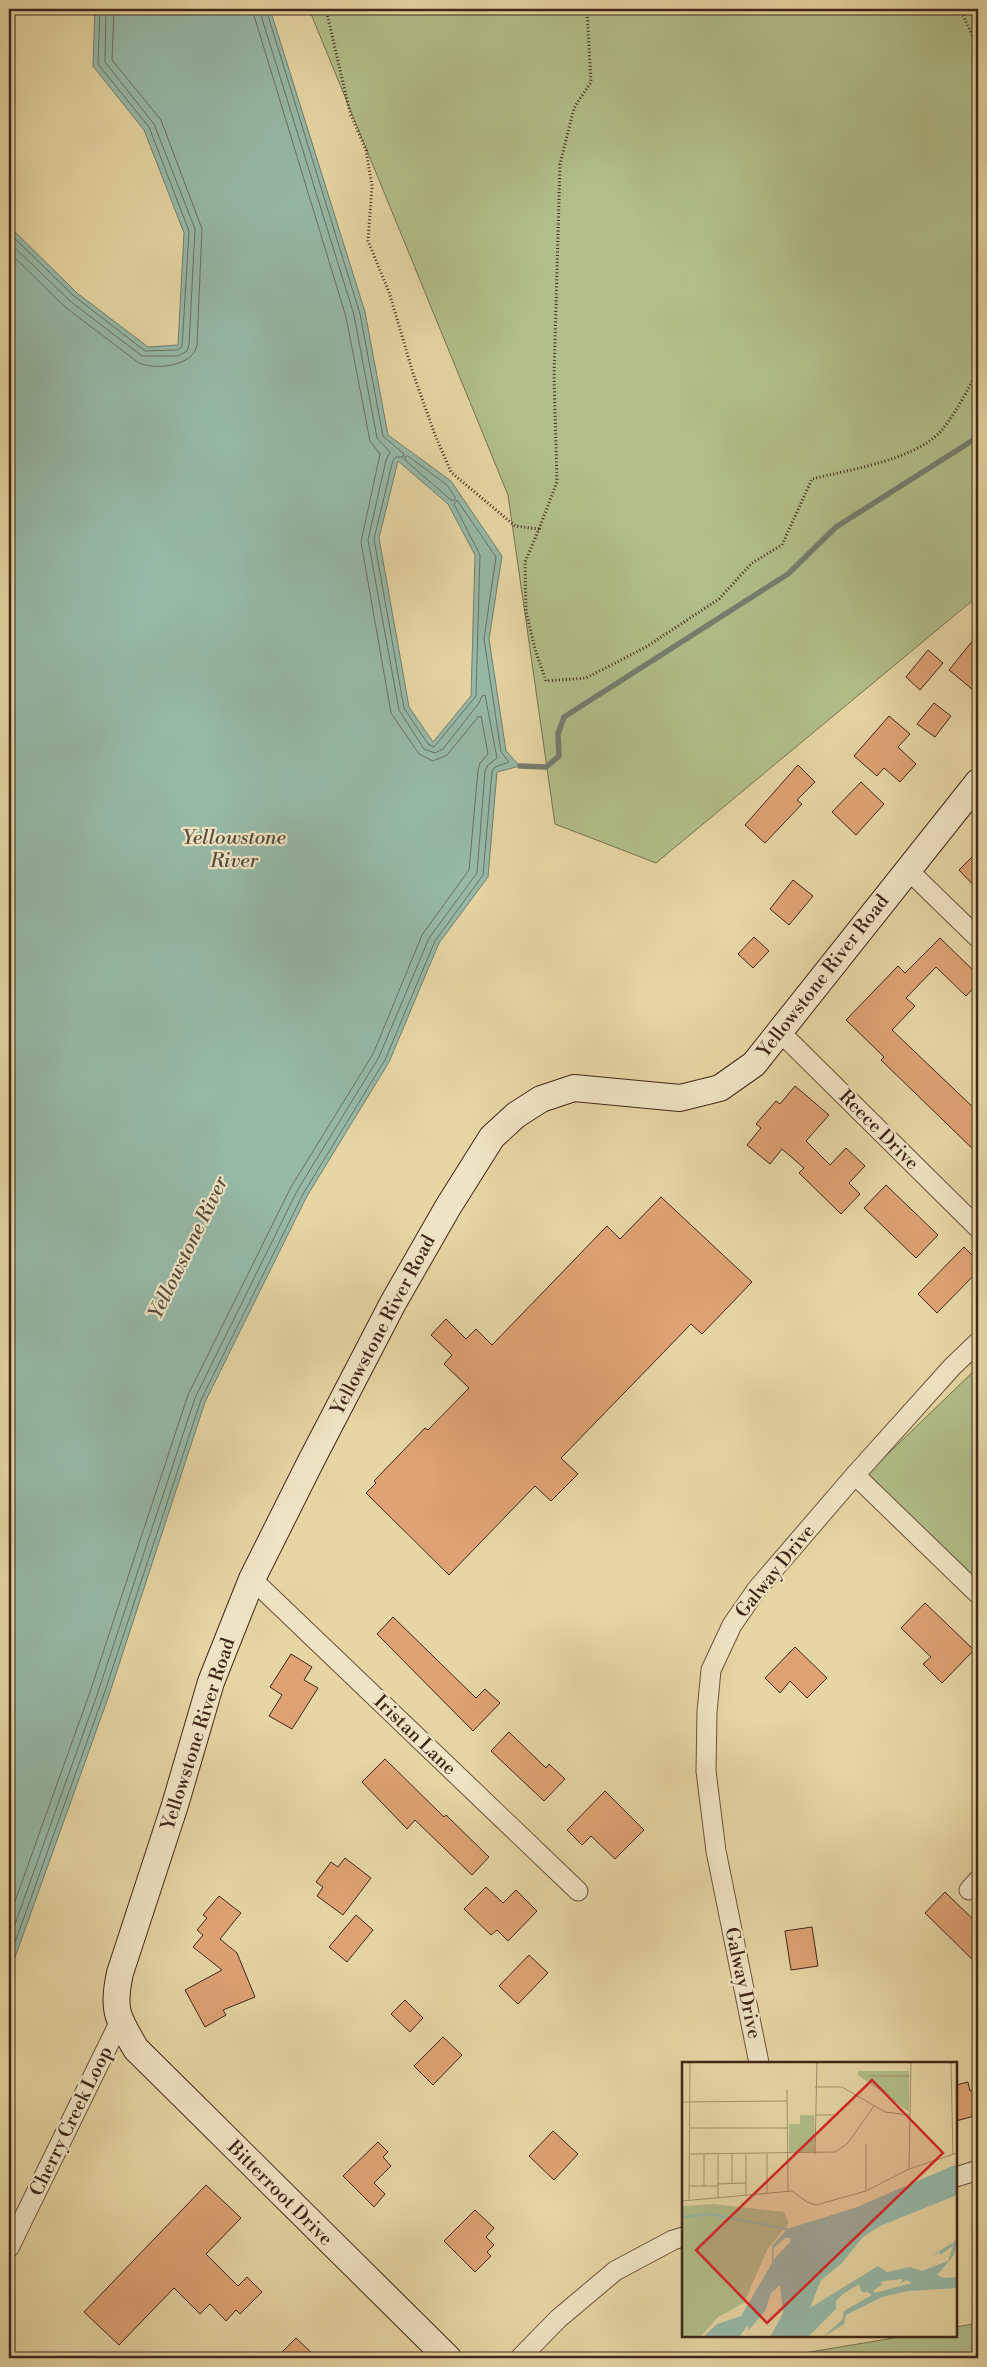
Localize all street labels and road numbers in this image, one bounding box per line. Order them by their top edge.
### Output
street label: Yellowstone River Road [751,889,894,1063]
street label: Reece Drive [834,1085,924,1175]
street label: Yellowstone River Road [325,1231,441,1420]
street label: Galway Drive [730,1519,820,1623]
street label: Yellowstone River Road [155,1635,240,1834]
street label: Iristan Lane [369,1690,461,1780]
street label: Galway Drive [719,1925,767,2041]
street label: Cherry Creek Loop [24,2042,118,2200]
street label: Bitterroot Drive [222,2135,338,2251]

